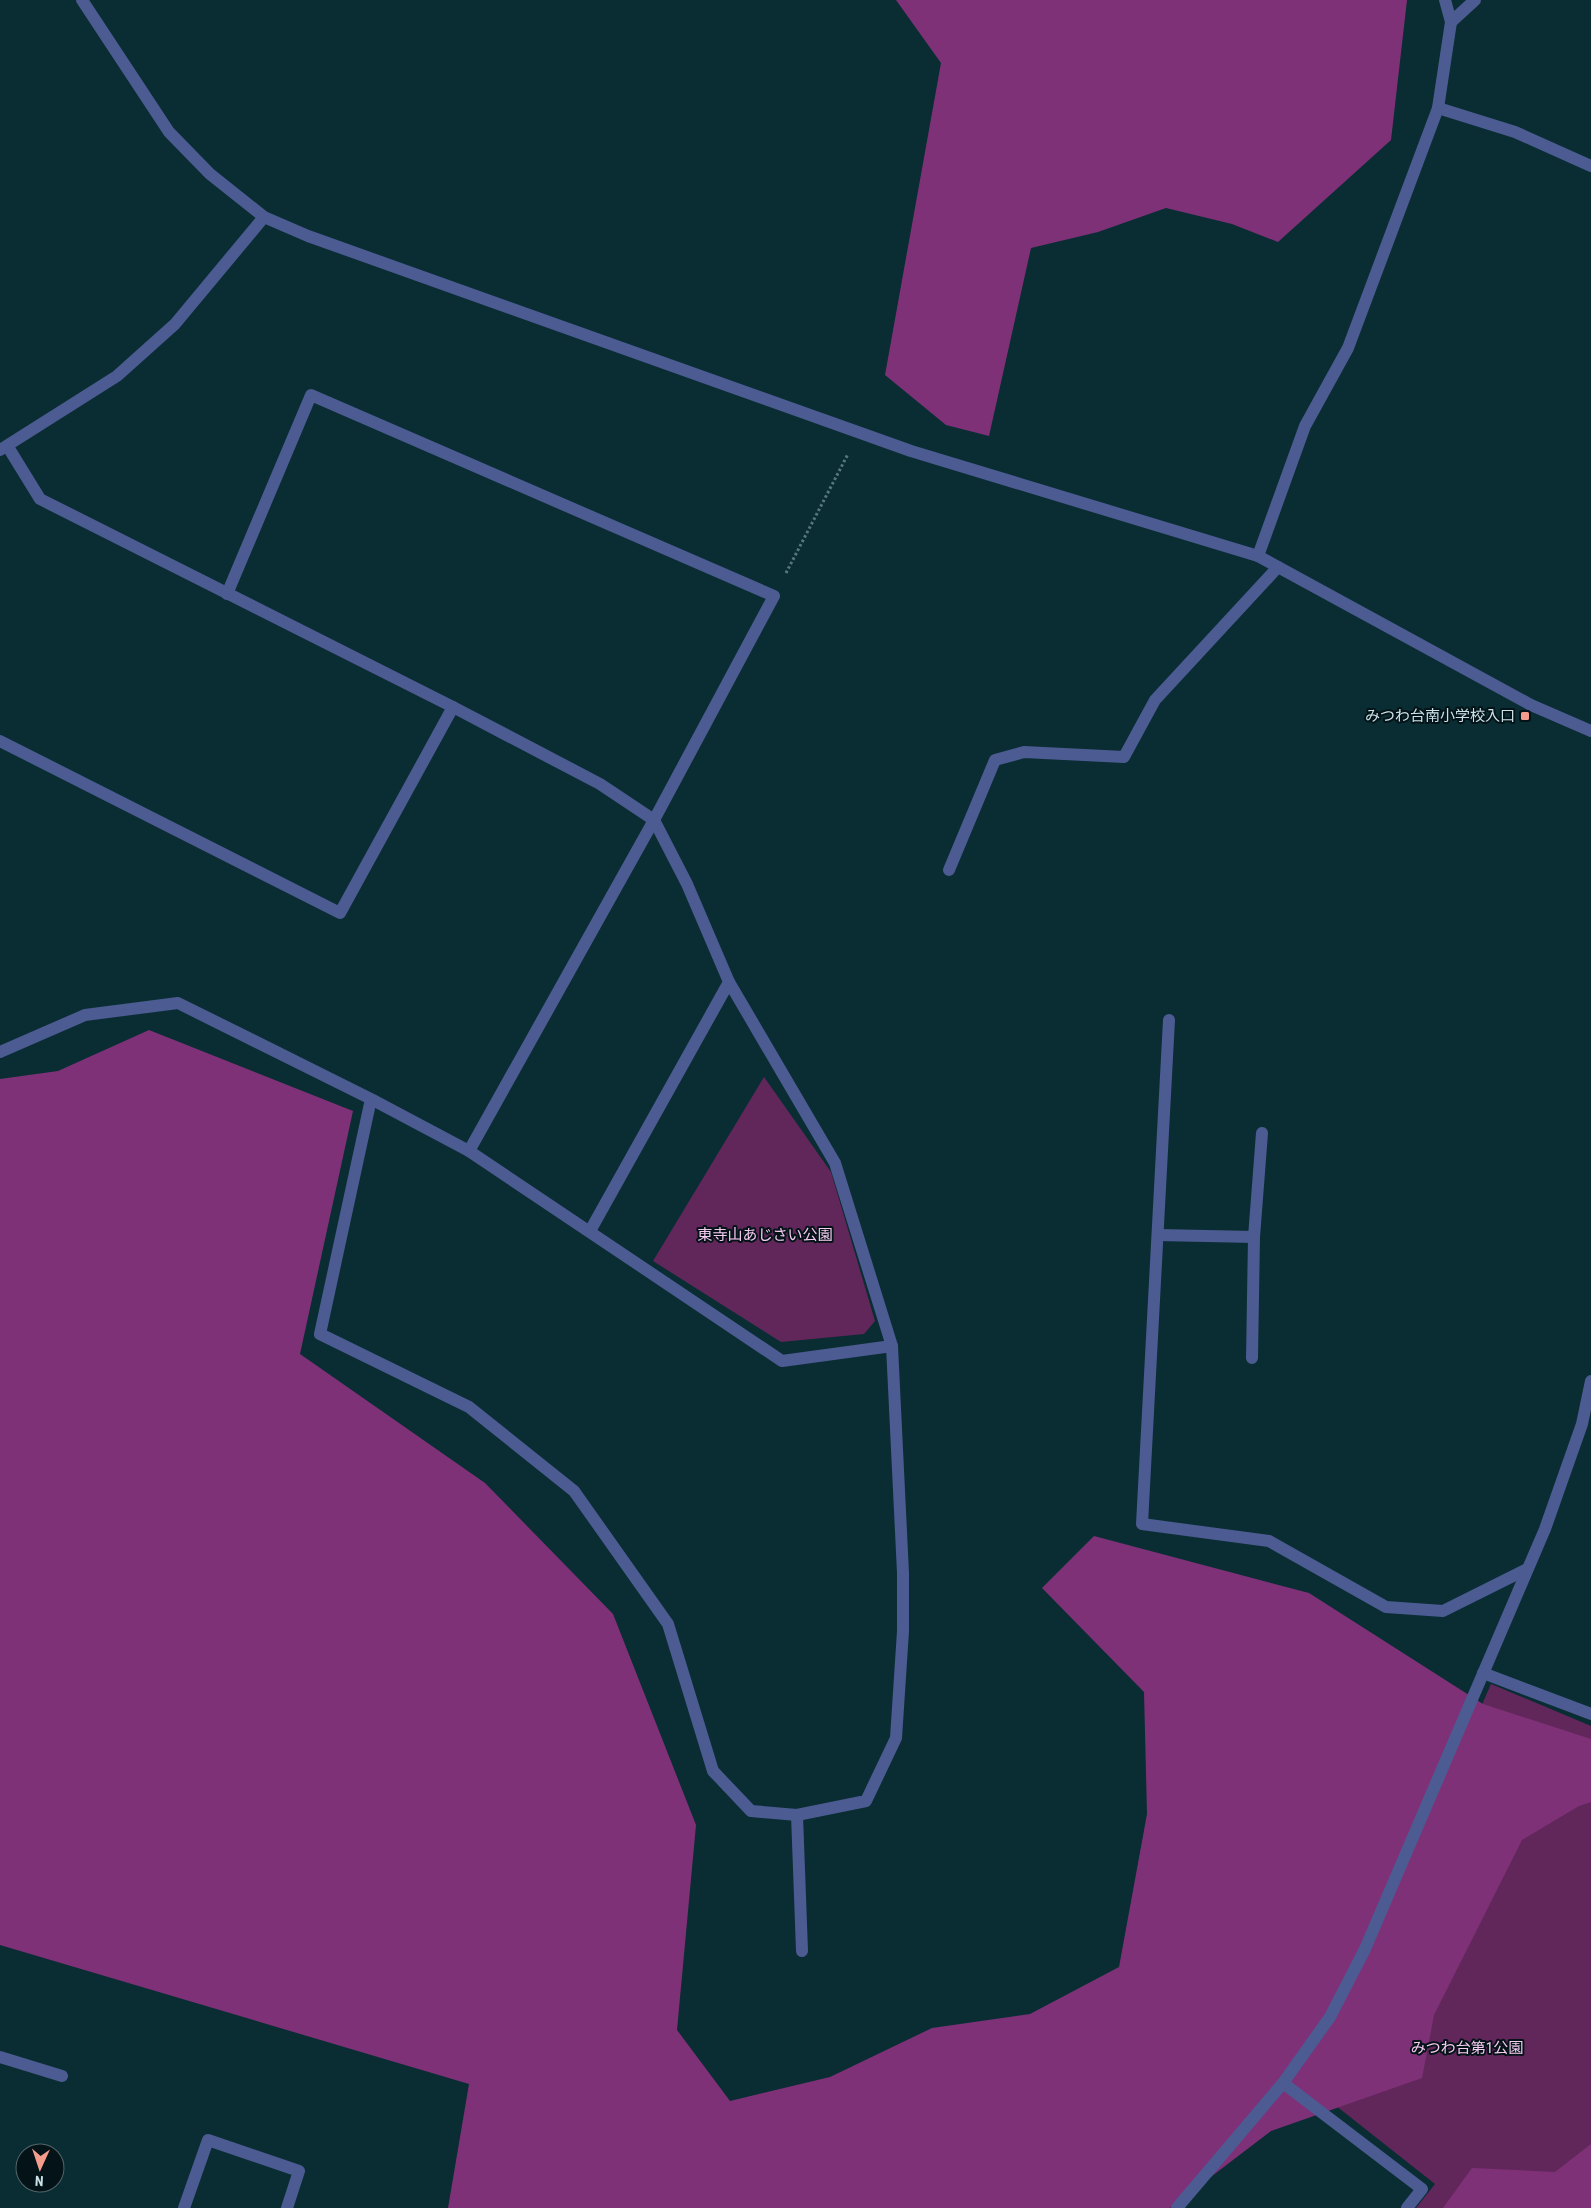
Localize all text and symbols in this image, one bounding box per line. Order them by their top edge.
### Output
place label: みつわ台南小学校入口 [1365,707,1515,725]
marker: みつわ台南小学校入口 [1519,710,1531,722]
park label: 東寺山あじさい公園 [697,1226,833,1244]
park label: みつわ台第1公園 [1411,2039,1523,2057]
north arrow [15,2143,65,2193]
text: N [35,2173,44,2189]

